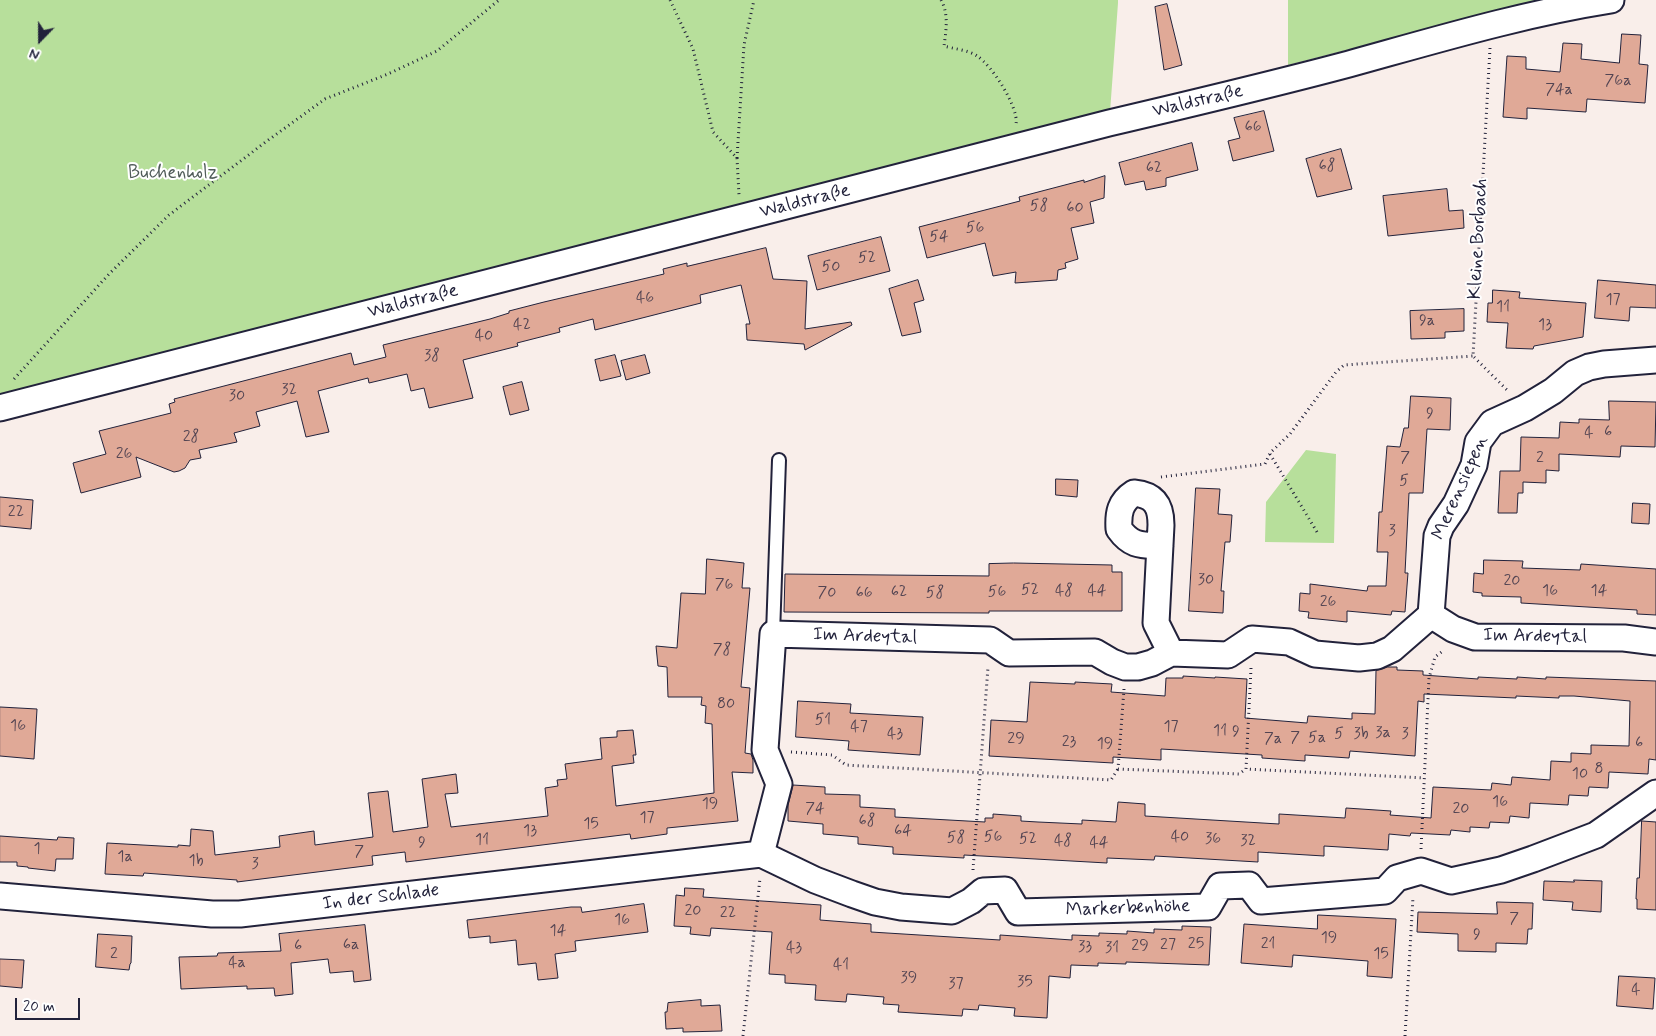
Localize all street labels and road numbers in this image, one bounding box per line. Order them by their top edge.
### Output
street label: Waldstraße [1151,81,1245,123]
street label: Kleine Borbach [1464,178,1494,300]
street label: Waldstraße [758,180,852,224]
street label: Waldstraße [366,280,460,324]
street label: Merensiepen [1428,432,1494,544]
street label: Im Ardeytal [813,624,917,650]
street label: Im Ardeytal [1483,625,1587,649]
street label: In der Schlade [321,880,441,916]
street label: Markerbenhöhe [1065,895,1191,923]

